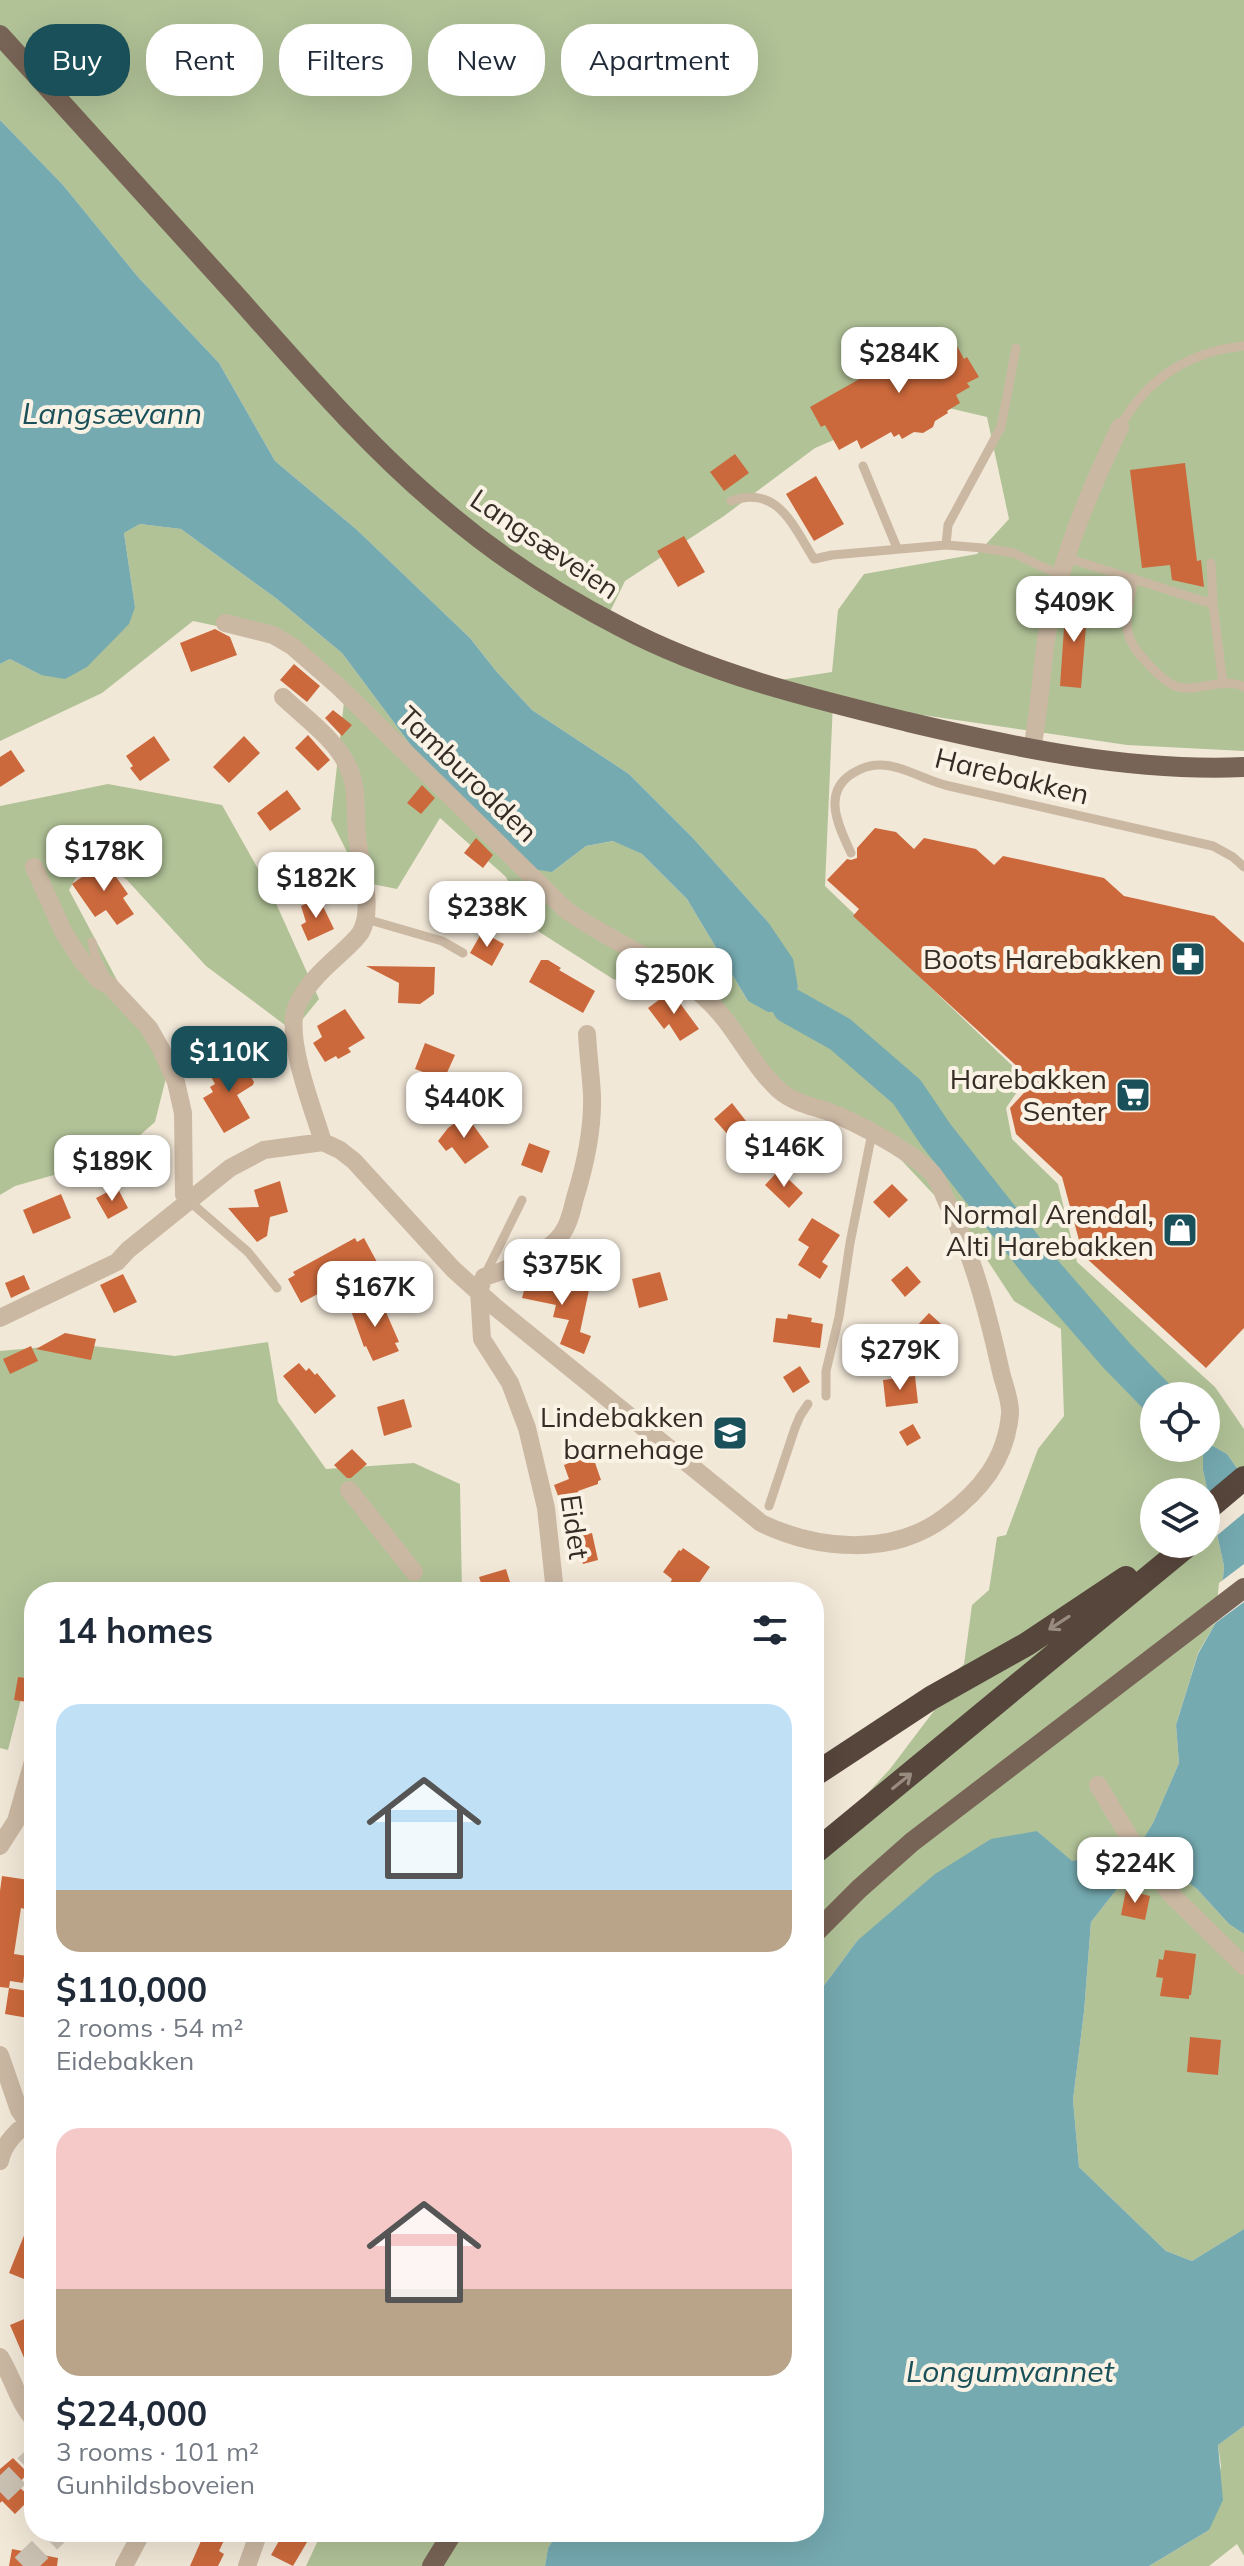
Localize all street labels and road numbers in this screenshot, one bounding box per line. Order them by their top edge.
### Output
street label: Langsæveien [464,481,626,606]
street label: Tamburodden [391,698,545,849]
street label: Harebakken [932,740,1093,812]
street label: Eidet [554,1492,597,1562]

